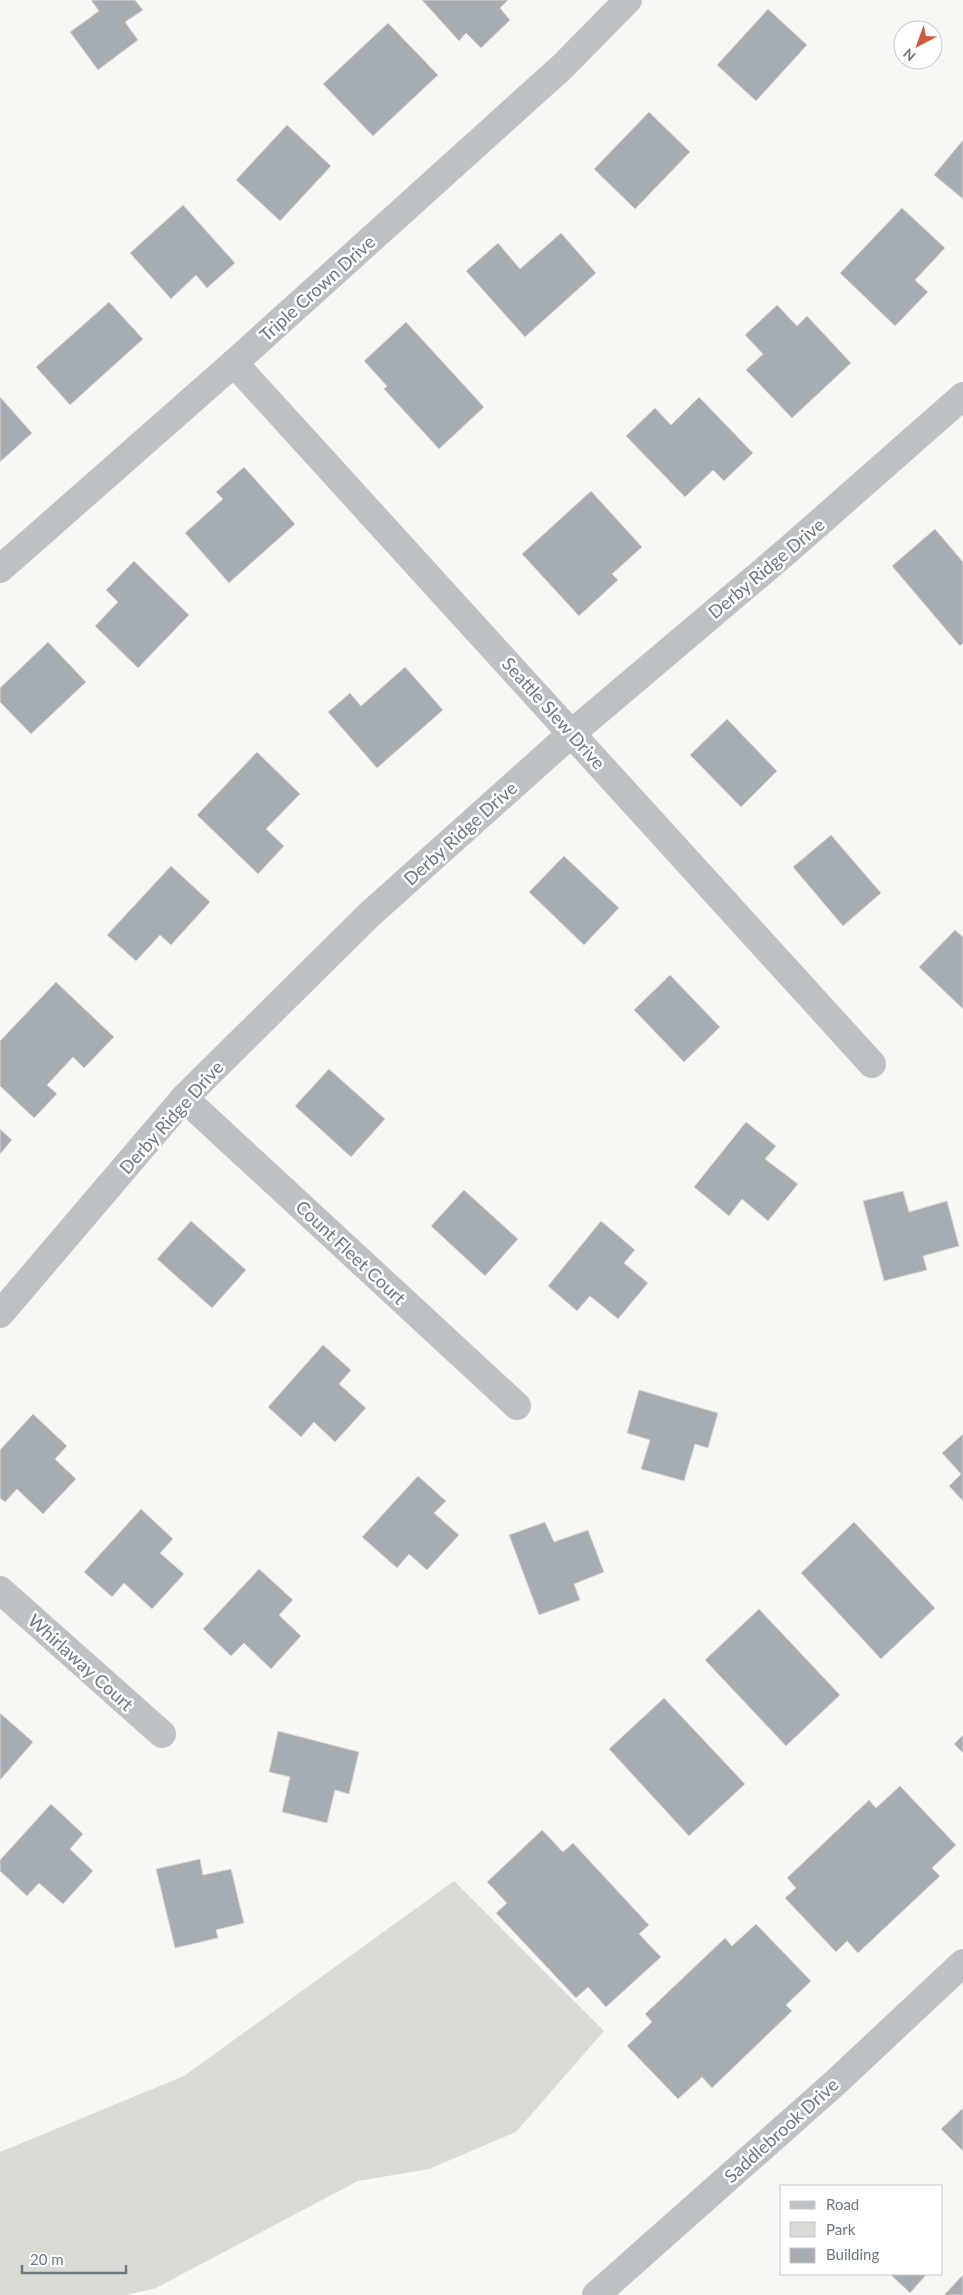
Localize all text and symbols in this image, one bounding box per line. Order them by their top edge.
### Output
north arrow [893,20,943,70]
text: N [899,45,919,65]
street label: Triple Crown Drive [255,230,379,346]
street label: Derby Ridge Drive [704,513,828,623]
street label: Seattle Slew Drive [498,652,610,774]
street label: Derby Ridge Drive [399,776,521,890]
street label: Derby Ridge Drive [114,1056,228,1178]
street label: Count Fleet Court [291,1195,411,1309]
street label: Whirlaway Court [24,1609,139,1715]
street label: Saddlebrook Drive [719,2073,843,2187]
legend [780,2185,943,2275]
text: Road [826,2195,859,2213]
text: Park [826,2220,856,2238]
scale bar [22,2242,126,2274]
text: Building [826,2245,879,2263]
text: 20 m [30,2250,64,2268]

